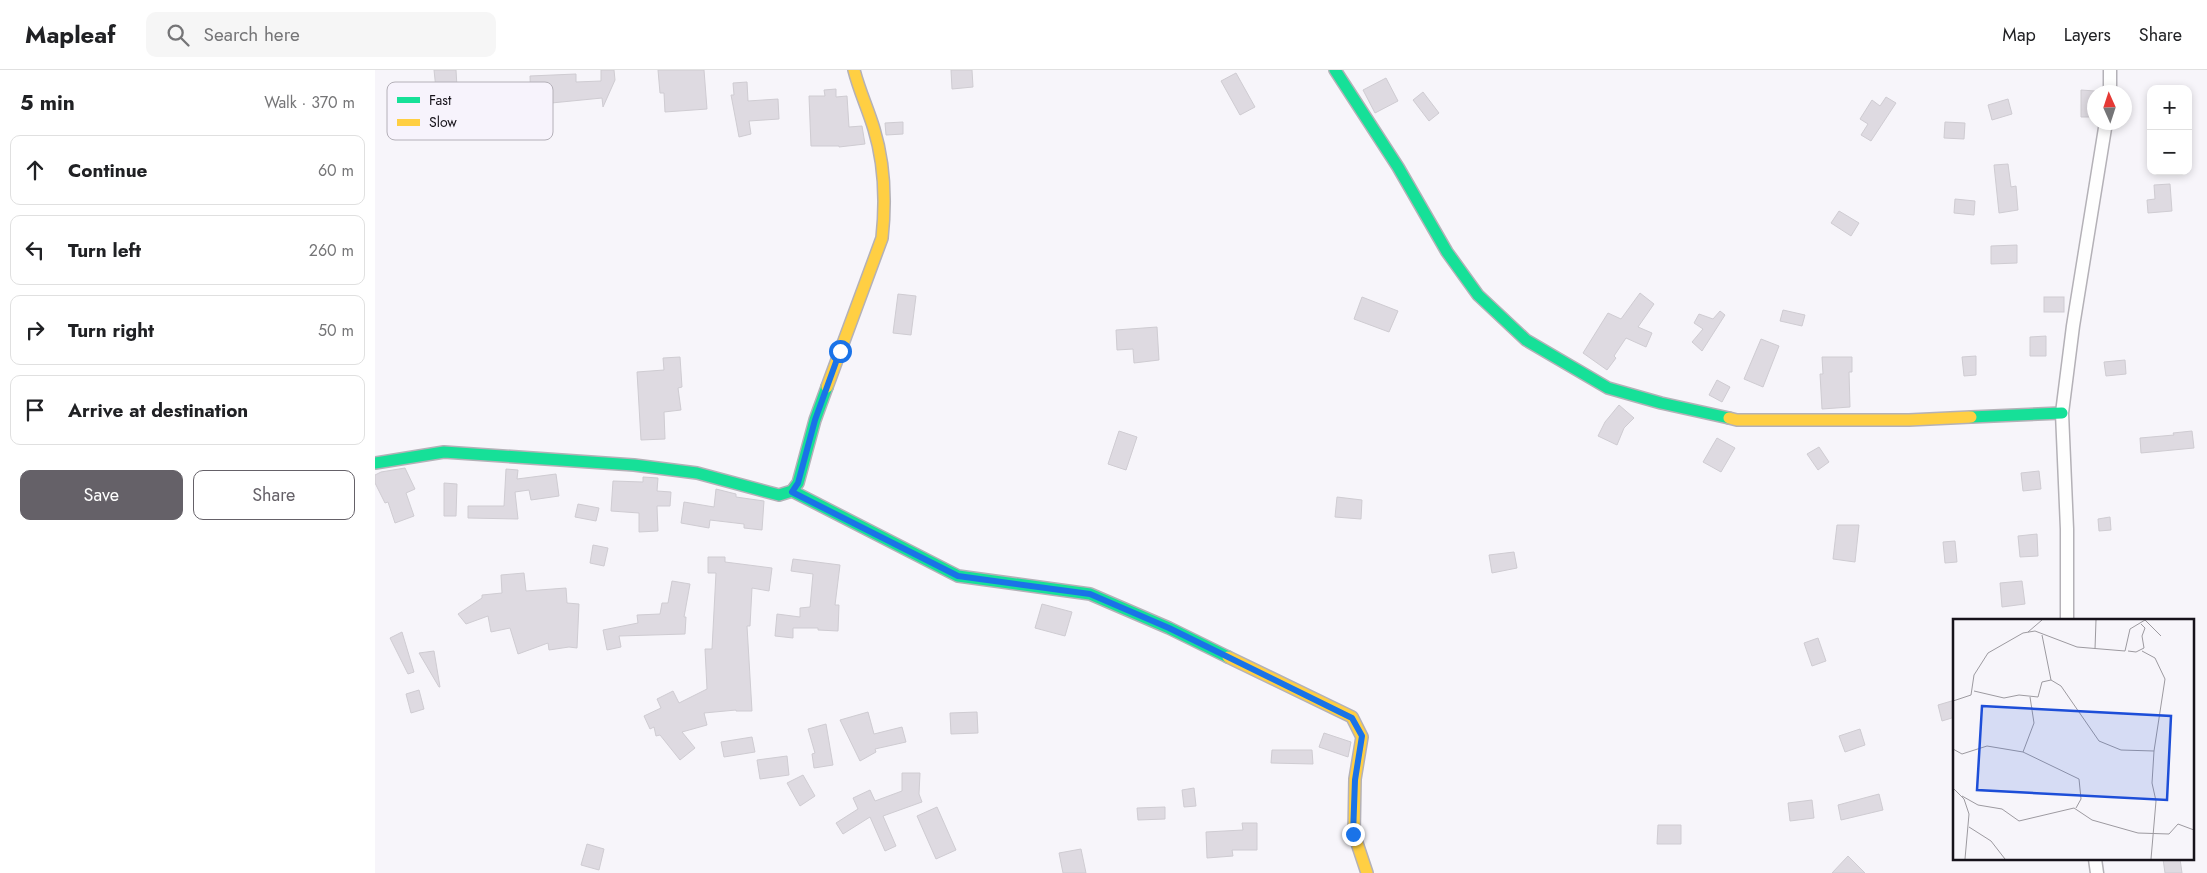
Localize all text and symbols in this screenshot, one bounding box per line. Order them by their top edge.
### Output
search box [146,12,496,57]
text: Mapleaf [25,17,116,52]
icon: search [164,21,192,49]
text: Search here [204,21,300,48]
text: Map [2002,22,2036,48]
text: Layers [2064,22,2111,48]
text: Share [2139,22,2182,48]
legend [387,82,553,140]
north arrow [2087,85,2132,130]
map controls [2147,85,2192,175]
button: + [2147,85,2192,130]
text: 5 min [20,88,75,118]
text: Fast [429,90,452,110]
text: Walk · 370 m [264,91,355,114]
text: Slow [429,112,457,132]
button: − [2147,130,2192,175]
icon: ahead [21,156,49,184]
text: Continue [68,157,147,184]
text: 60 m [318,159,354,182]
icon: left [21,236,49,264]
text: Turn left [68,237,141,264]
text: 260 m [309,239,354,262]
icon: right [21,316,49,344]
text: Turn right [68,317,154,344]
text: 50 m [318,319,354,342]
route start [829,340,852,363]
icon: arrive [21,396,49,424]
text: Arrive at destination [68,397,248,424]
button: Save [20,470,183,520]
button: Share [193,470,355,520]
inset map [1953,619,2195,860]
route end [1342,823,1365,846]

